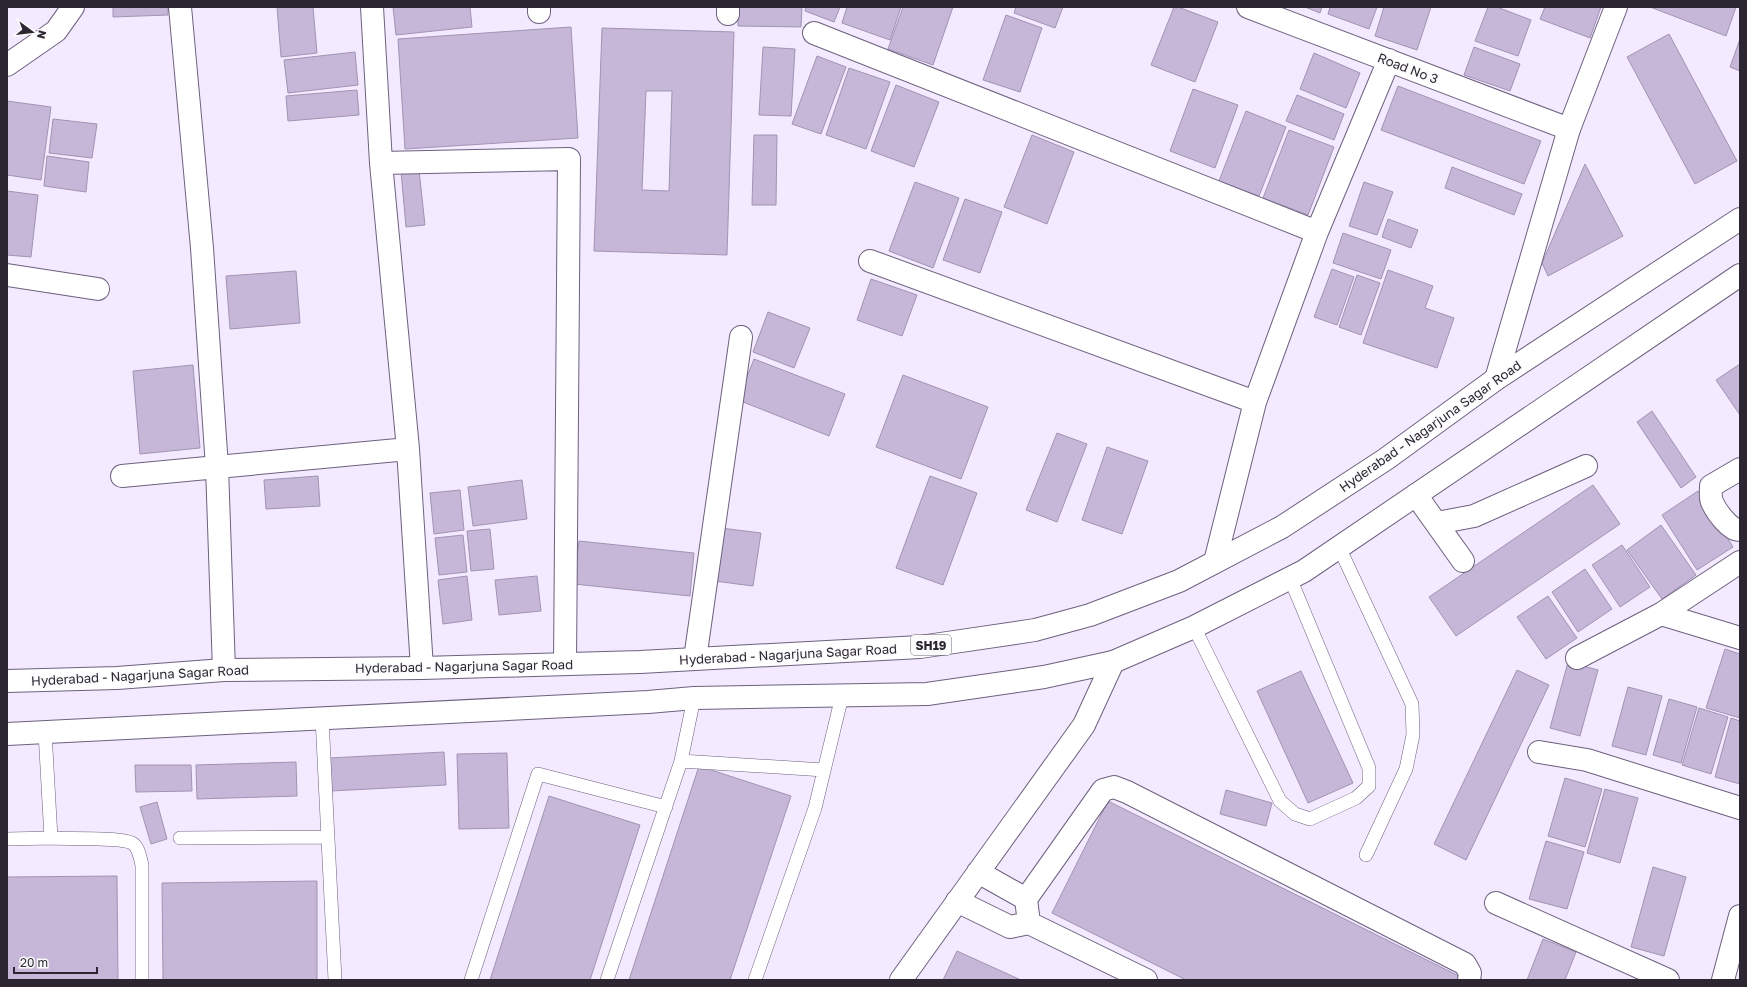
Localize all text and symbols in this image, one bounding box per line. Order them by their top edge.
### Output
north arrow [12,12,52,52]
text: N [35,29,50,40]
street label: Road No 3 [1375,49,1441,87]
street label: Hyderabad - Nagarjuna Sagar Road [1336,357,1524,495]
road number: SH19 [911,635,951,655]
street label: Hyderabad - Nagarjuna Sagar Road [679,640,897,668]
street label: Hyderabad - Nagarjuna Sagar Road [355,656,573,676]
street label: Hyderabad - Nagarjuna Sagar Road [31,661,249,689]
scale bar [14,949,97,975]
text: 20 m [20,955,48,970]

